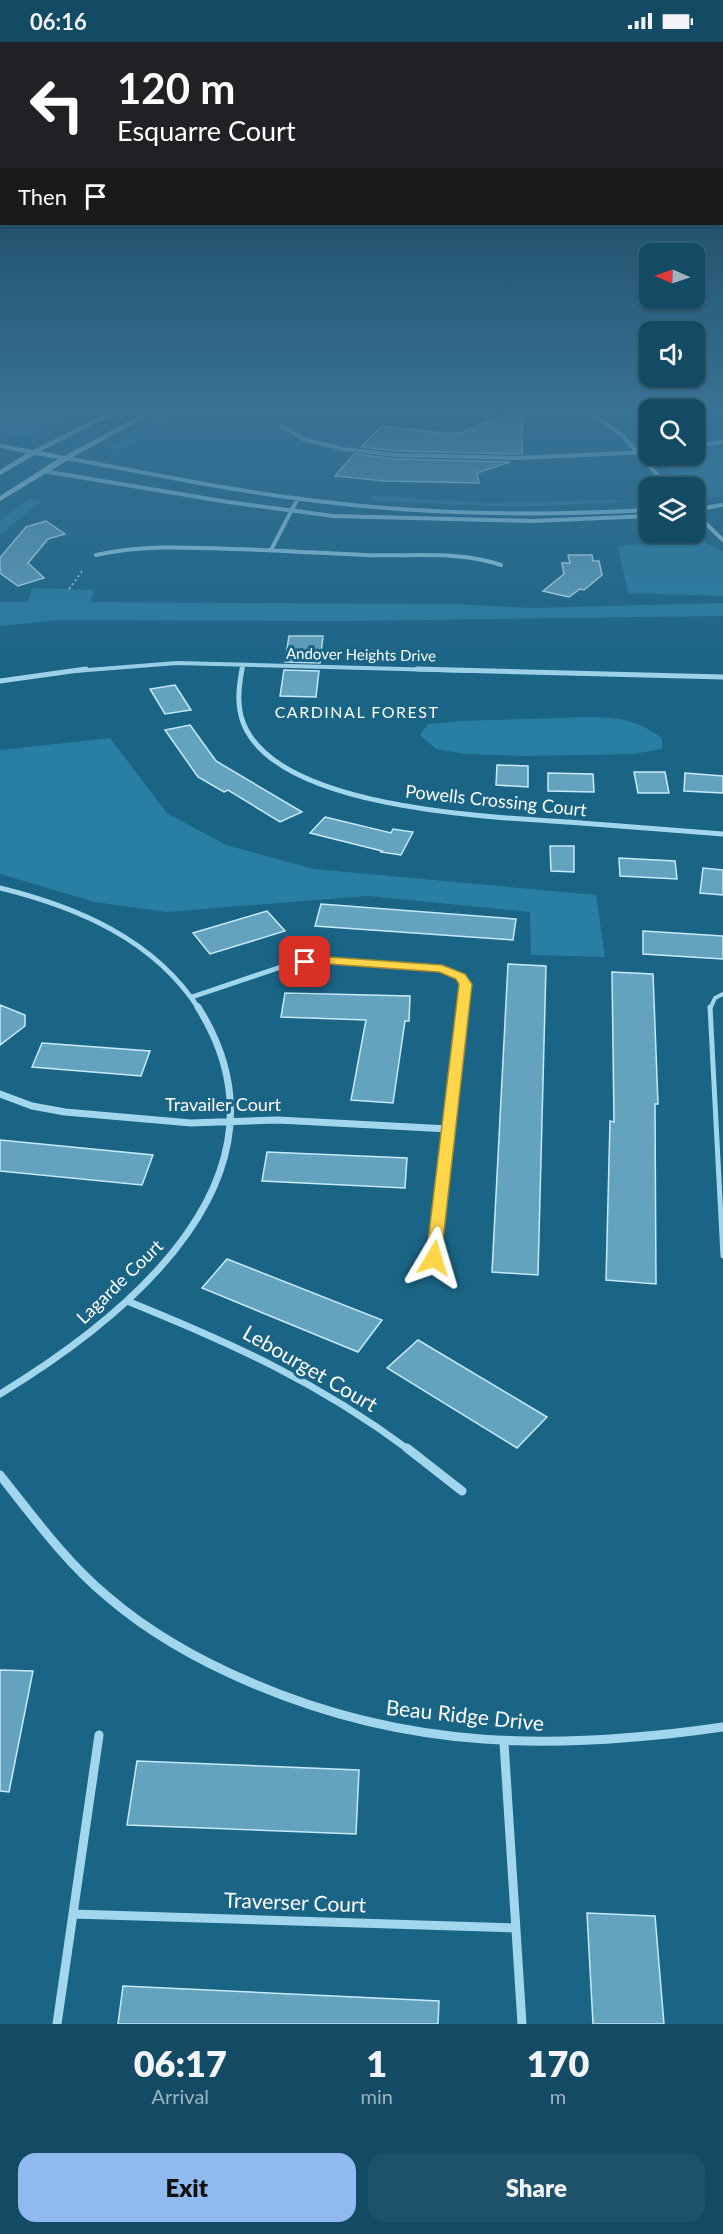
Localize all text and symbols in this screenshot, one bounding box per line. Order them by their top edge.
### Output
text: 06:16 [30,8,87,35]
text: 120 m [117,63,235,113]
icon: left [18,66,96,144]
text: Esquarre Court [117,114,296,147]
icon: arrive [79,180,112,213]
text: Then [18,183,67,210]
north arrow [639,243,705,309]
map controls [639,243,705,543]
button: sound [639,321,705,387]
button: search [639,399,705,465]
button: layers [639,477,705,543]
street label: Andover Heights Drive [286,644,436,664]
district label: CARDINAL FOREST [275,702,439,721]
street label: Powells Crossing Court [404,780,588,821]
pin [279,936,330,987]
icon: arrive [288,945,321,978]
street label: Travailer Court [165,1093,281,1115]
position arrow [402,1226,466,1290]
street label: Lagarde Court [71,1234,168,1328]
street label: Lebourget Court [239,1319,383,1417]
street label: Beau Ridge Drive [385,1694,546,1735]
street label: Traverser Court [223,1887,367,1916]
text: 06:17 [134,2041,227,2085]
text: 1 [366,2041,387,2085]
text: 170 [527,2041,589,2085]
text: Arrival [151,2084,209,2108]
text: min [361,2084,393,2108]
text: m [550,2084,566,2108]
button: Exit [18,2153,356,2222]
button: Share [368,2153,705,2222]

